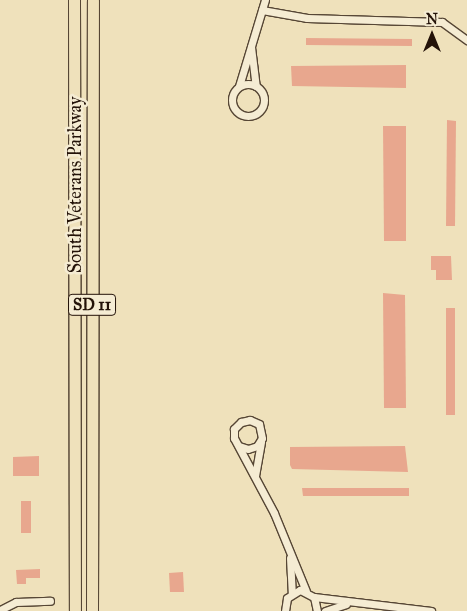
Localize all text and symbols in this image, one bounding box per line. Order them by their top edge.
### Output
north arrow [407,10,457,60]
text: N [426,11,438,28]
street label: South Veterans Parkway [64,97,86,273]
road number: SD 11 [67,292,117,318]

